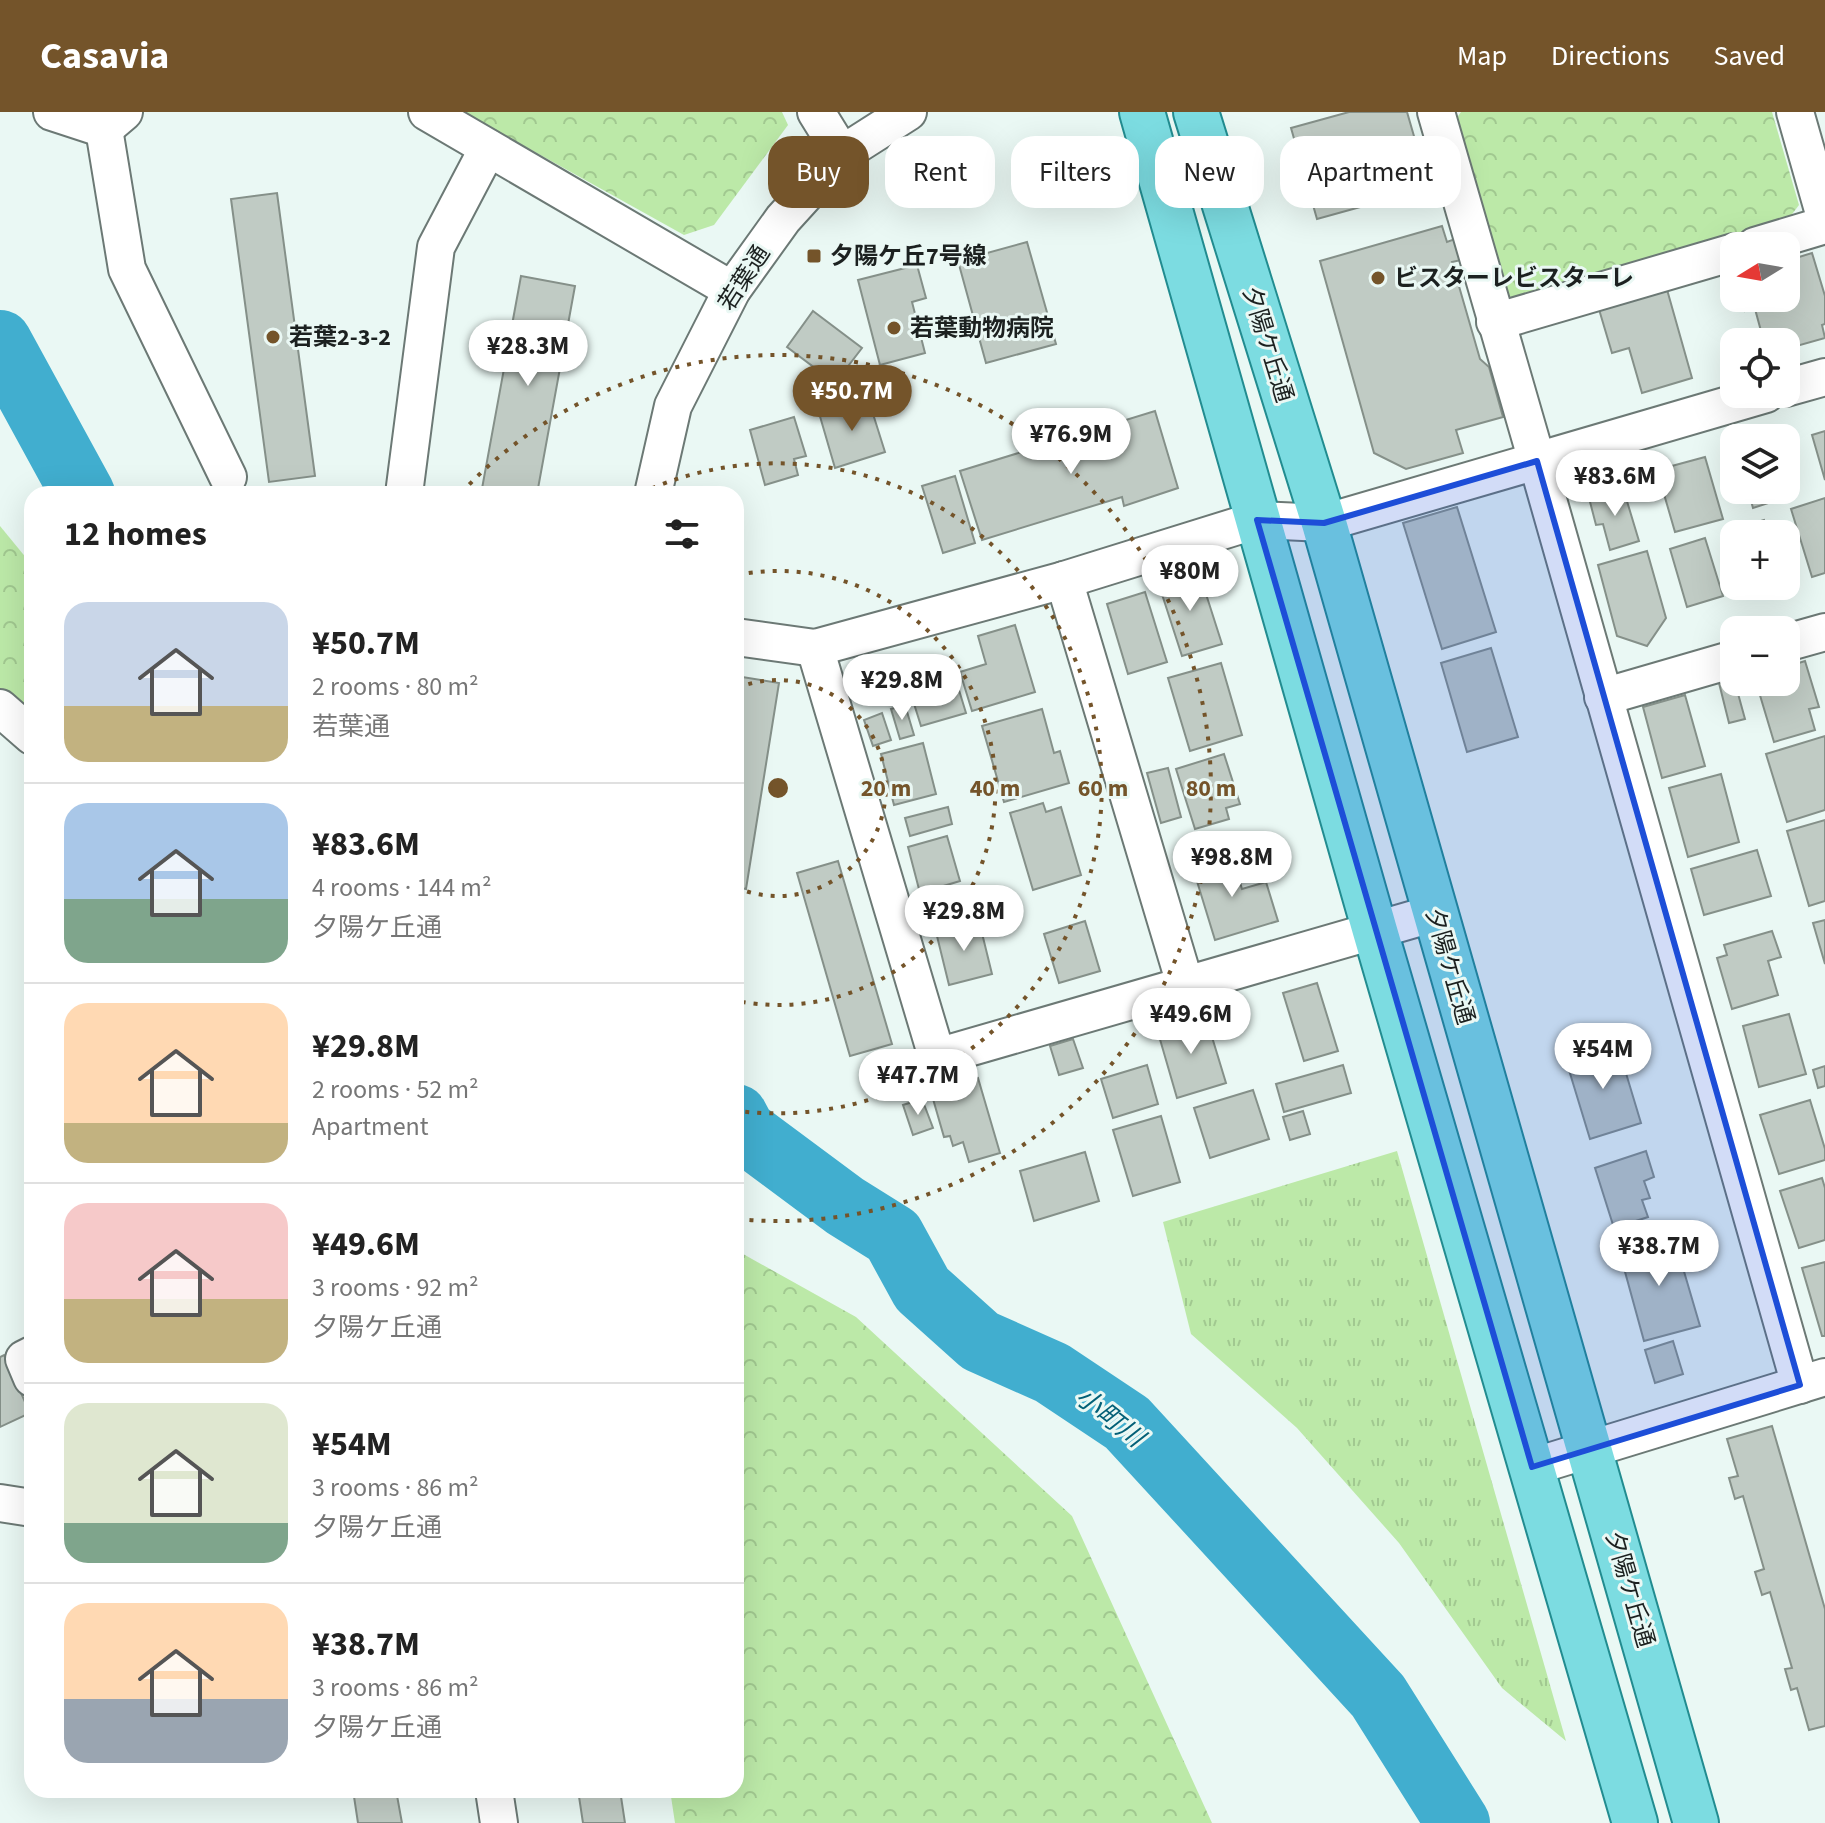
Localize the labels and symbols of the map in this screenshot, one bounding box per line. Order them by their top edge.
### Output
north arrow [1720,232,1800,312]
street label: 若葉通 [710,239,779,318]
place label: 夕陽ケ丘7号線 [830,239,987,274]
marker: 夕陽ケ丘7号線 [805,247,823,265]
place label: ビスターレビスターレ [1394,261,1634,296]
marker: ビスターレビスターレ [1369,269,1387,287]
street label: 夕陽ケ丘通 [1233,282,1302,407]
place label: 若葉動物病院 [910,311,1054,346]
marker: 若葉動物病院 [885,319,903,337]
place label: 若葉2-3-2 [289,320,391,355]
pin: ¥28.3M [463,320,593,388]
marker: 若葉2-3-2 [264,328,282,346]
pin: ¥50.7M [787,365,917,433]
pin: ¥76.9M [1006,408,1136,476]
pin: ¥83.6M [1550,450,1680,518]
pin: ¥80M [1143,545,1237,613]
pin: ¥29.8M [837,654,967,722]
text: 20 m [861,771,911,806]
text: 40 m [970,771,1020,806]
text: 60 m [1078,771,1128,806]
text: 80 m [1186,771,1236,806]
centre of rings [764,774,792,802]
pin: ¥98.8M [1167,831,1297,899]
pin: ¥29.8M [899,885,1029,953]
street label: 夕陽ケ丘通 [1416,904,1483,1029]
pin: ¥49.6M [1126,988,1256,1056]
pin: ¥54M [1556,1023,1650,1091]
pin: ¥47.7M [853,1049,983,1117]
pin: ¥38.7M [1594,1220,1724,1288]
water label: 小町川 [1068,1379,1154,1458]
street label: 夕陽ケ丘通 [1596,1527,1663,1652]

